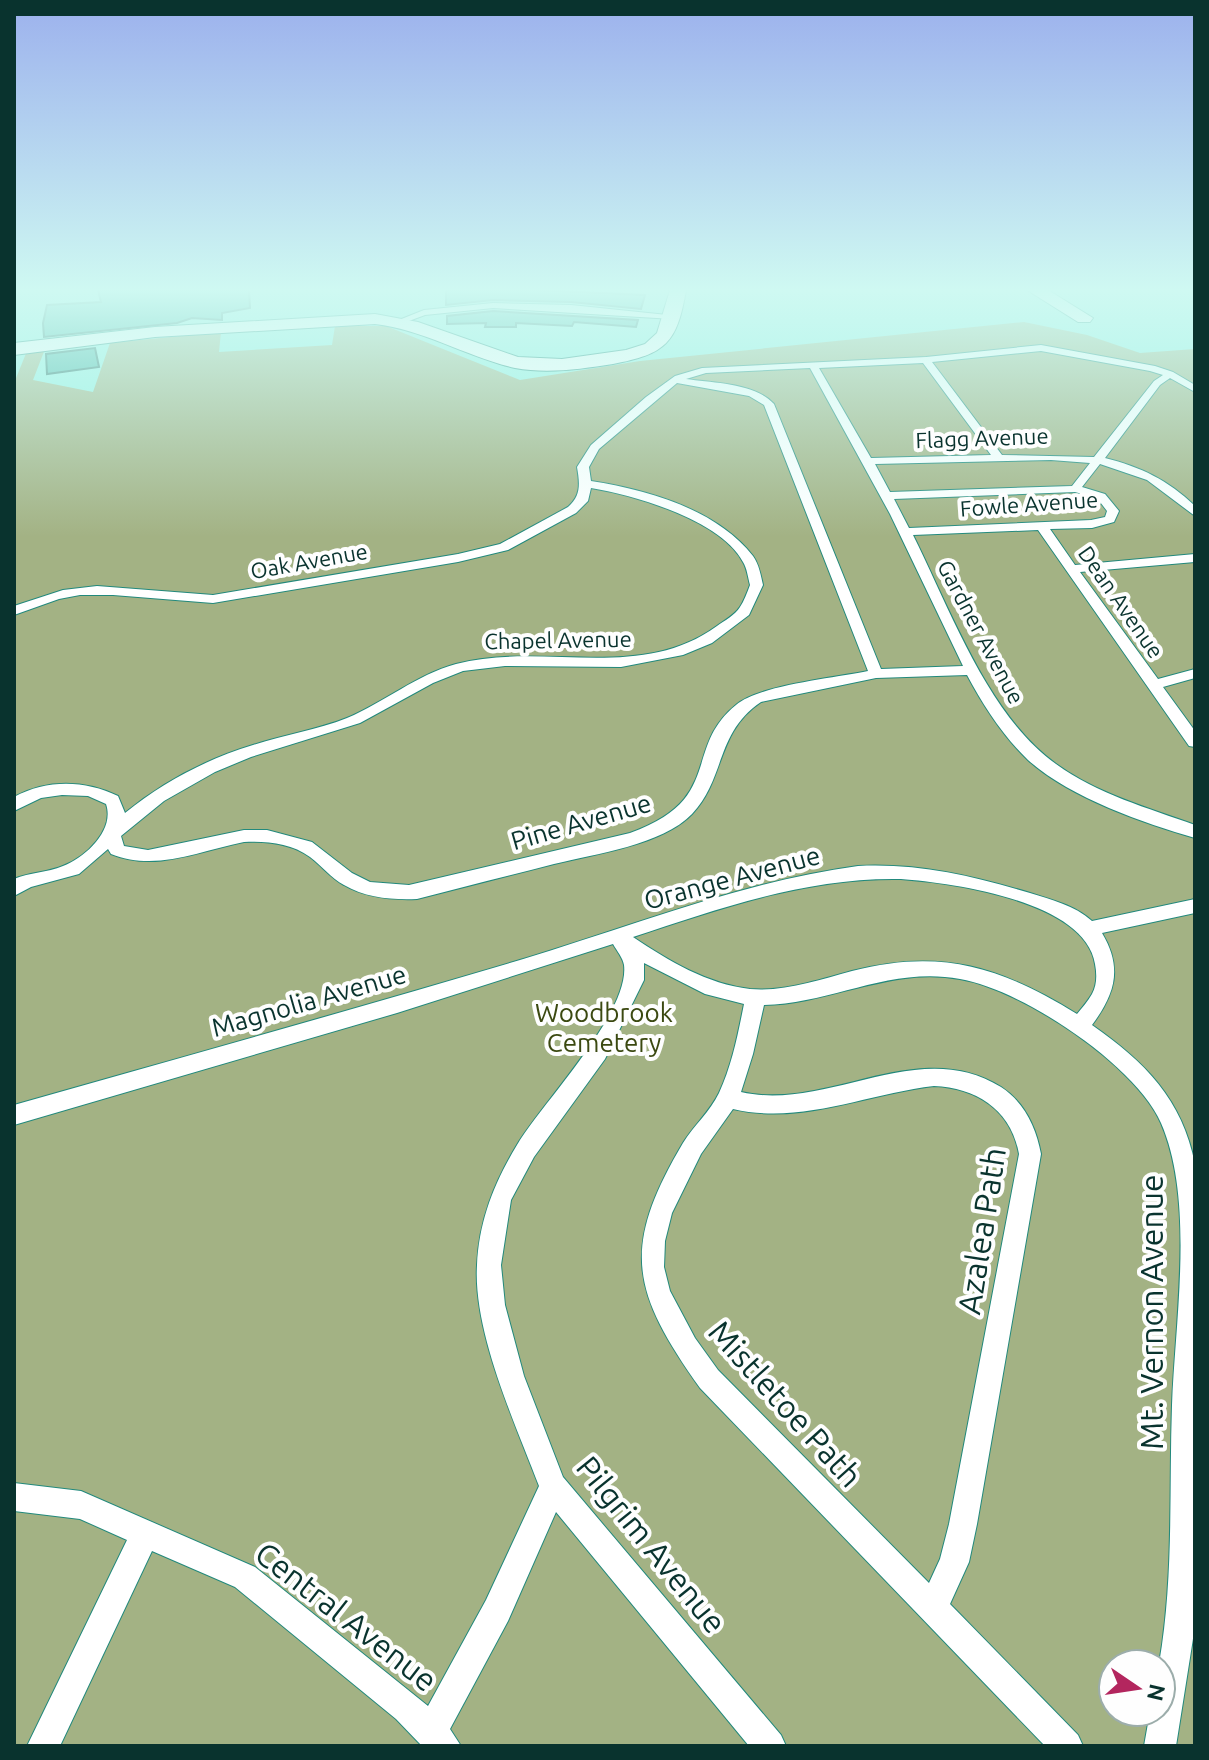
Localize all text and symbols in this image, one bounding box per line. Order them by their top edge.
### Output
street label: Flagg Avenue [915,423,1049,452]
street label: Fowle Avenue [959,486,1099,521]
street label: Oak Avenue [248,538,370,583]
street label: Dean Avenue [1074,541,1169,662]
street label: Gardner Avenue [933,556,1030,708]
street label: Chapel Avenue [484,626,632,653]
street label: Pine Avenue [507,788,654,855]
street label: Orange Avenue [641,840,823,915]
street label: Magnolia Avenue [208,959,409,1042]
park label: Woodbrook Cemetery [535,998,673,1057]
street label: Azalea Path [950,1145,1012,1317]
street label: Mt. Vernon Avenue [1133,1174,1169,1450]
street label: Mistletoe Path [702,1313,870,1494]
street label: Pilgrim Avenue [570,1449,734,1640]
street label: Central Avenue [249,1534,444,1698]
north arrow [1097,1648,1177,1728]
text: N [1143,1682,1171,1703]

